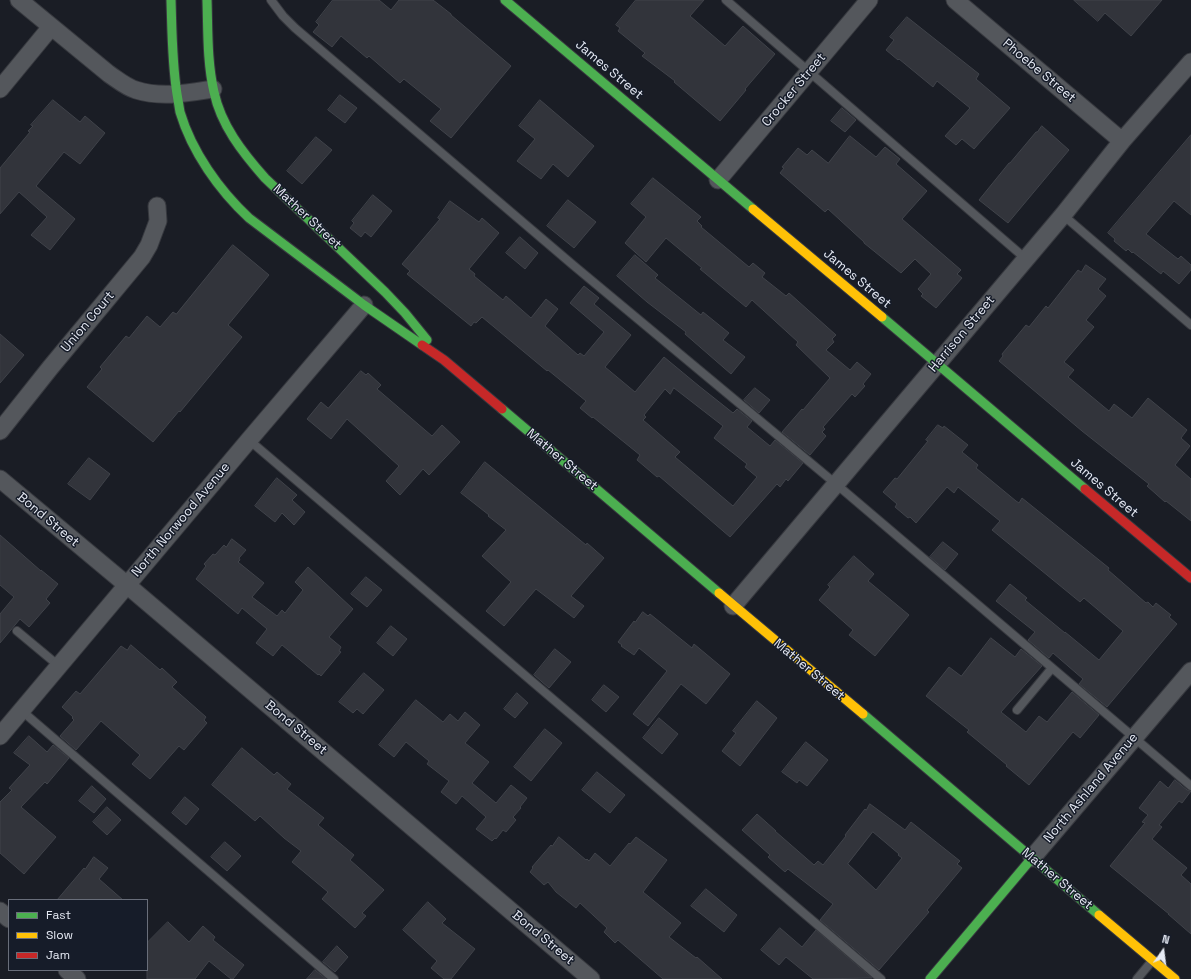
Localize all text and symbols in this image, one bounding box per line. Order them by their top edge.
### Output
street label: Phoebe Street [999,36,1079,106]
street label: James Street [572,37,646,103]
street label: Crocker Street [759,50,829,130]
street label: Mather Street [270,181,344,253]
street label: James Street [820,246,894,312]
street label: Union Court [58,288,118,356]
street label: Harrison Street [926,293,998,375]
street label: Mather Street [523,426,601,494]
street label: James Street [1067,455,1141,521]
street label: North Norwood Avenue [129,460,233,580]
street label: Bond Street [14,490,82,550]
street label: Mather Street [770,636,848,704]
street label: Bond Street [262,698,330,758]
street label: North Ashland Avenue [1041,730,1141,846]
street label: Mather Street [1018,845,1096,913]
legend [8,899,148,971]
text: Fast [46,907,71,923]
street label: Bond Street [509,908,577,968]
text: Slow [46,927,73,943]
north arrow [1143,931,1183,971]
text: N [1161,932,1171,947]
text: Jam [46,947,70,963]

